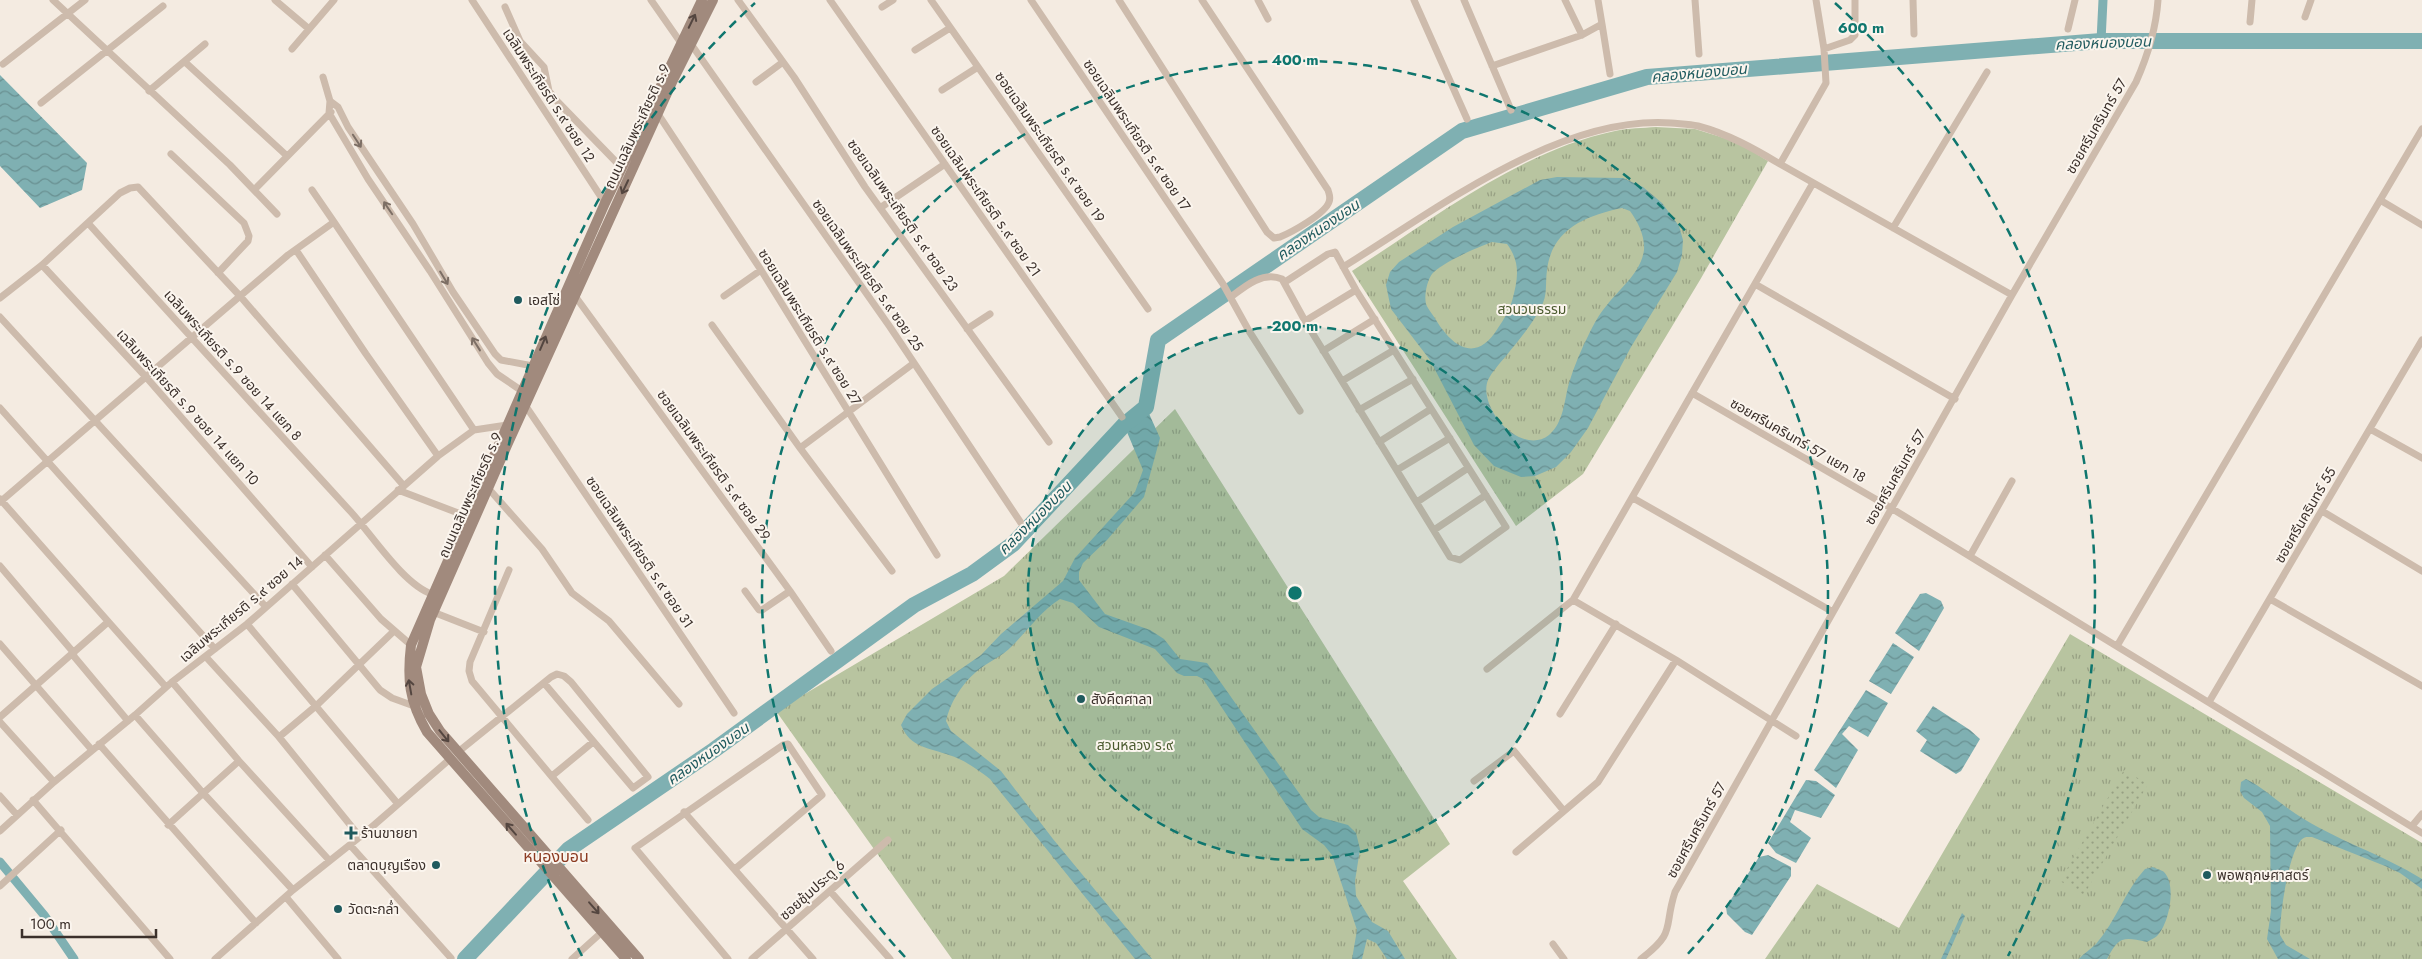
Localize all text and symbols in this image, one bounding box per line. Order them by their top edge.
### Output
one-way arrow [687,13,697,28]
text: 600 m [1838,17,1884,39]
street label: เฉลิมพระเกียรติ ร.๙ ซอย 12 [498,24,600,166]
water label: คลองหนองบอน [2055,30,2152,56]
text: 400 m [1271,49,1319,71]
street label: ซอยเฉลิมพระเกียรติ ร.๙ ซอย 17 [1079,55,1196,216]
water label: คลองหนองบอน [1650,58,1749,88]
street label: ถนนเฉลิมพระเกียรติ ร.9 [599,60,675,192]
street label: ซอยเฉลิมพระเกียรติ ร.๙ ซอย 19 [990,67,1110,227]
street label: ซอยศรีนครินทร์ 57 [2061,74,2132,177]
street label: ซอยเฉลิมพระเกียรติ ร.๙ ซอย 21 [926,121,1046,281]
one-way arrow [352,133,362,147]
street label: ซอยเฉลิมพระเกียรติ ร.๙ ซอย 23 [843,135,963,295]
one-way arrow [619,179,629,194]
water label: คลองหนองบอน [1272,194,1365,266]
street label: ซอยเฉลิมพระเกียรติ ร.๙ ซอย 25 [808,195,928,355]
one-way arrow [382,201,393,215]
street label: ซอยเฉลิมพระเกียรติ ร.๙ ซอย 27 [754,245,867,410]
one-way arrow [440,270,450,284]
street label: เฉลิมพระเกียรติ ร.9 ซอย 14 แยก 8 [159,285,307,445]
place label: เอสโซ่ [528,290,560,310]
marker: เอสโซ่ [512,294,524,306]
park label: สวนวนธรรม [1498,299,1566,319]
text: 200 m [1272,315,1318,337]
street label: เฉลิมพระเกียรติ ร.9 ซอย 14 แยก 10 [112,324,264,490]
one-way arrow [538,336,548,351]
one-way arrow [471,338,481,352]
street label: ซอยเฉลิมพระเกียรติ ร.๙ ซอย 29 [652,386,776,544]
street label: ซอยศรีนครินทร์ 57 แยก 18 [1726,393,1870,487]
street label: ซอยศรีนครินทร์ 57 [1860,425,1931,528]
street label: ถนนเฉลิมพระเกียรติ ร.9 [433,429,507,561]
street label: ซอยศรีนครินทร์ 55 [2269,463,2341,567]
street label: ซอยเฉลิมพระเกียรติ ร.๙ ซอย 31 [581,472,699,632]
water label: คลองหนองบอน [993,476,1077,560]
street label: เฉลิมพระเกียรติ ร.๙ ซอย 14 [175,551,307,667]
centre of rings [1286,584,1304,602]
one-way arrow [405,680,415,696]
place label: สังคีตศาลา [1091,689,1152,709]
marker: สังคีตศาลา [1075,693,1087,705]
water label: คลองหนองบอน [662,717,754,791]
one-way arrow [439,729,450,742]
park label: สวนหลวง ร.๙ [1097,735,1173,755]
street label: ซอยศรีนครินทร์ 57 [1661,778,1731,882]
place label: ร้านขายยา [361,823,418,843]
one-way arrow [506,823,517,836]
marker: ร้านขายยา [345,827,357,839]
district label: หนองบอน [523,845,589,868]
place label: ตลาดบุญเรือง [347,855,426,875]
street label: ซอยซุ้มประตู 6 [775,855,849,925]
marker: ตลาดบุญเรือง [430,859,442,871]
place label: พอพฤกษศาสตร์ [2217,865,2309,885]
marker: พอพฤกษศาสตร์ [2201,869,2213,881]
place label: วัดตะกล่ำ [348,899,399,919]
one-way arrow [589,901,600,914]
marker: วัดตะกล่ำ [332,903,344,915]
scale bar [22,906,156,938]
text: 100 m [30,913,71,935]

